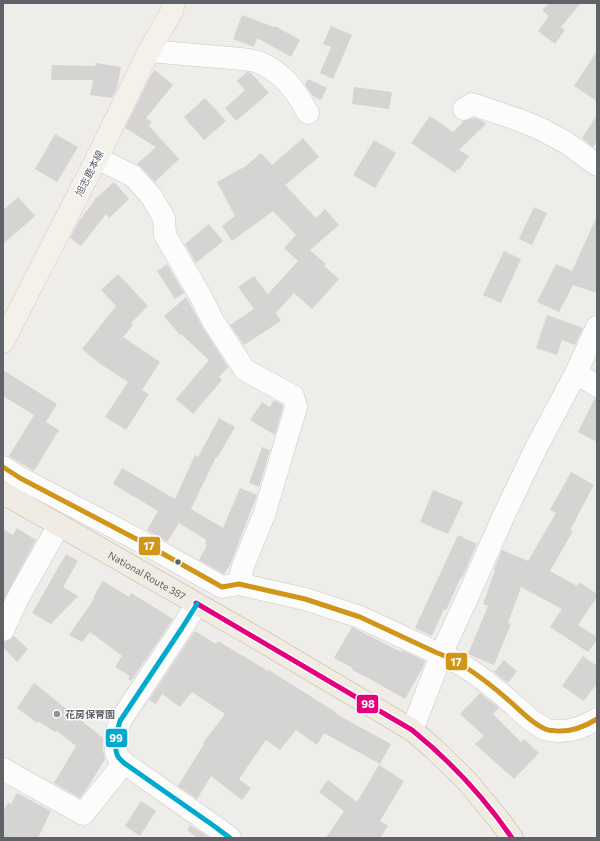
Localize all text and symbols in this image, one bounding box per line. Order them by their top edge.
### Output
street label: 旭志鹿本線 [72,148,106,198]
line badge: 17 [138,536,161,556]
text: 17 [143,539,155,552]
street label: National Route 387 [106,549,188,602]
unlabelled marker [173,557,183,567]
line badge: 17 [445,652,468,671]
text: 17 [450,655,462,668]
line badge: 98 [356,694,379,714]
text: 98 [361,697,375,710]
place label: 花房保育園 [65,708,115,720]
marker: 花房保育園 [52,709,62,719]
line badge: 99 [105,728,128,748]
text: 99 [109,731,123,744]

